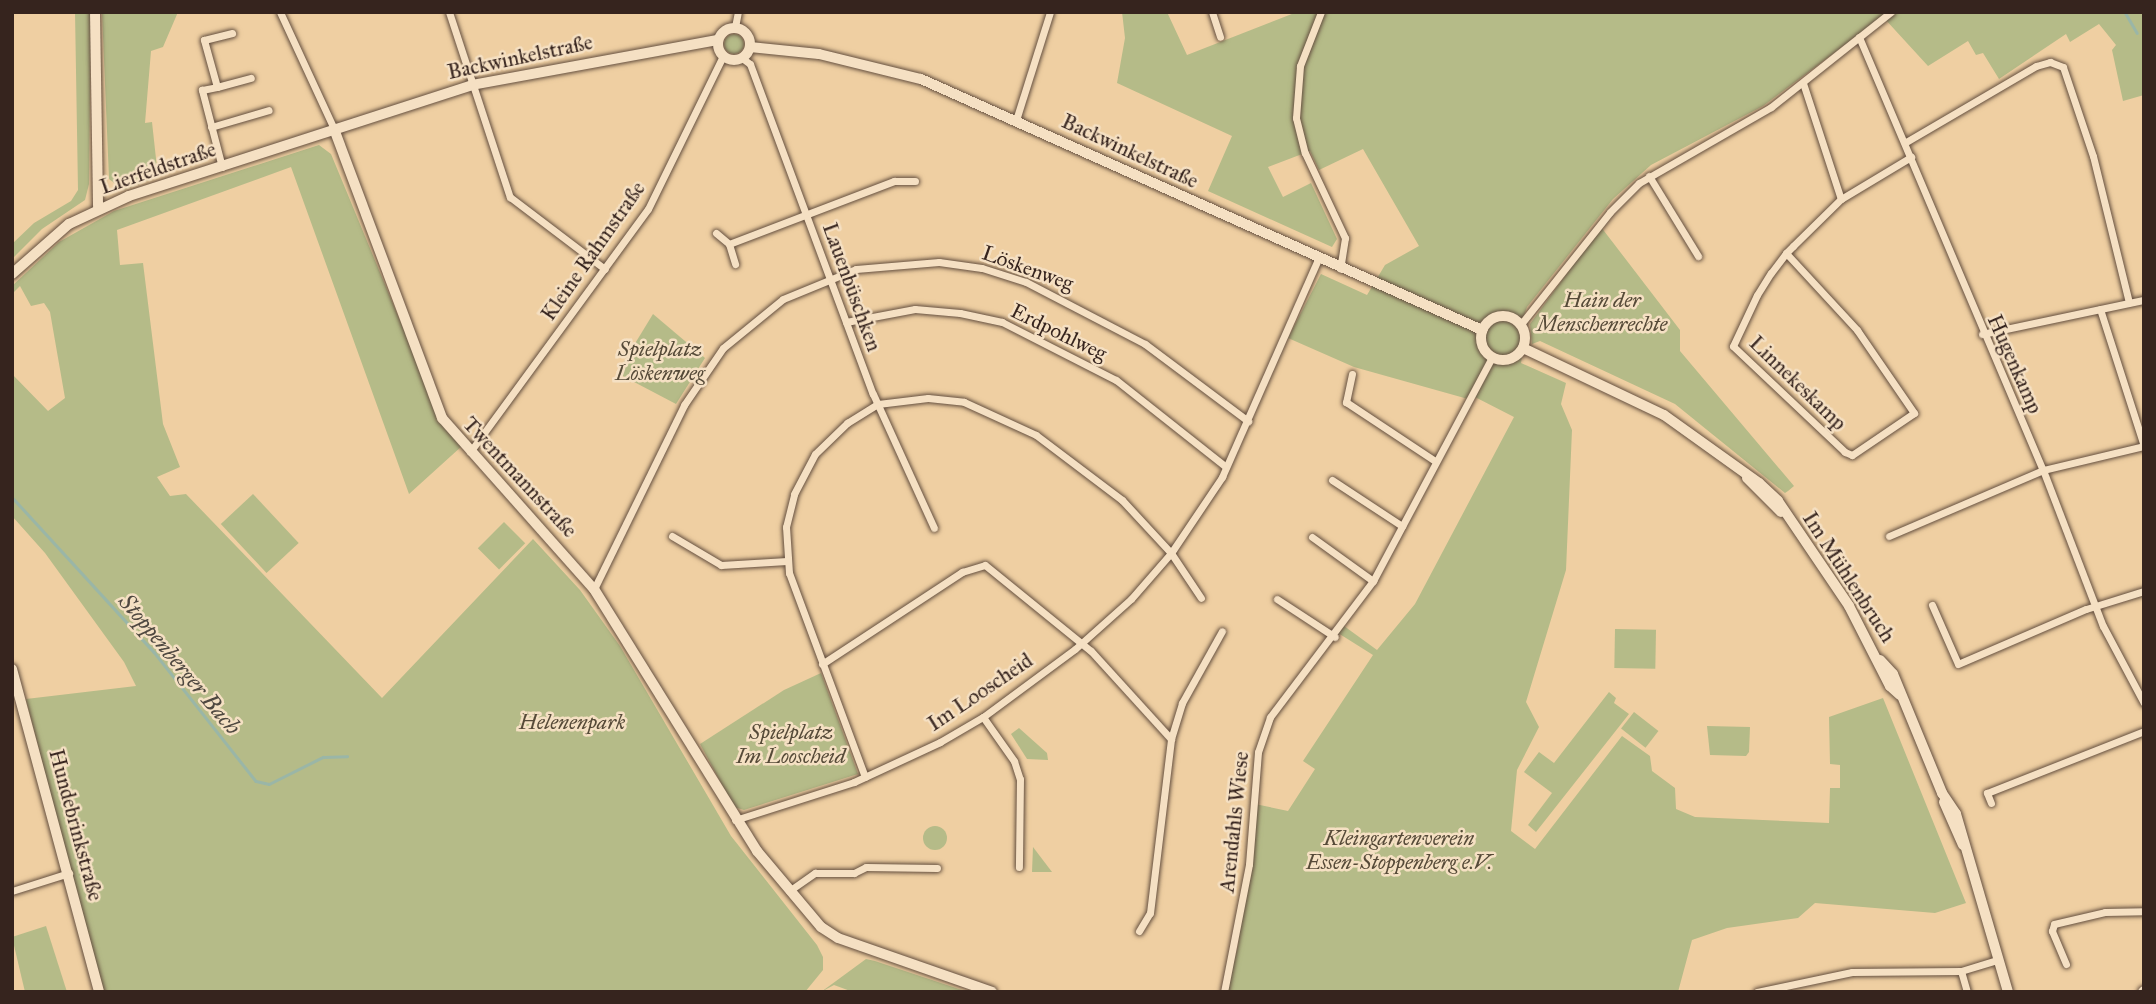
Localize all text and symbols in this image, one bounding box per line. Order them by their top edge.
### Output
street label: Backwinkelstraße [445,29,595,85]
street label: Backwinkelstraße [1058,108,1202,194]
street label: Lierfeldstraße [97,136,219,200]
street label: Kleine Rahmstraße [536,177,650,325]
street label: Lauenbüschken [817,219,887,355]
street label: Löskenweg [979,240,1077,296]
park label: Hain der Menschenrechte [1537,287,1667,337]
street label: Erdpohlweg [1007,298,1111,366]
street label: Hugenkamp [1982,311,2048,417]
street label: Linnekeskamp [1744,330,1852,436]
park label: Spielplatz Löskenweg [615,336,705,386]
street label: Twentmannstraße [458,411,582,543]
street label: Im Mühlenbruch [1797,507,1901,647]
water label: Stoppenberger Bach [113,588,247,740]
street label: Im Looscheid [923,648,1037,736]
park label: Helenenpark [519,709,625,735]
park label: Spielplatz Im Looscheid [736,719,846,769]
street label: Hundebrinkstraße [44,746,108,904]
street label: Arendahls Wiese [1214,750,1254,894]
park label: Kleingartenverein Essen-Stoppenberg e.V. [1306,825,1492,875]

